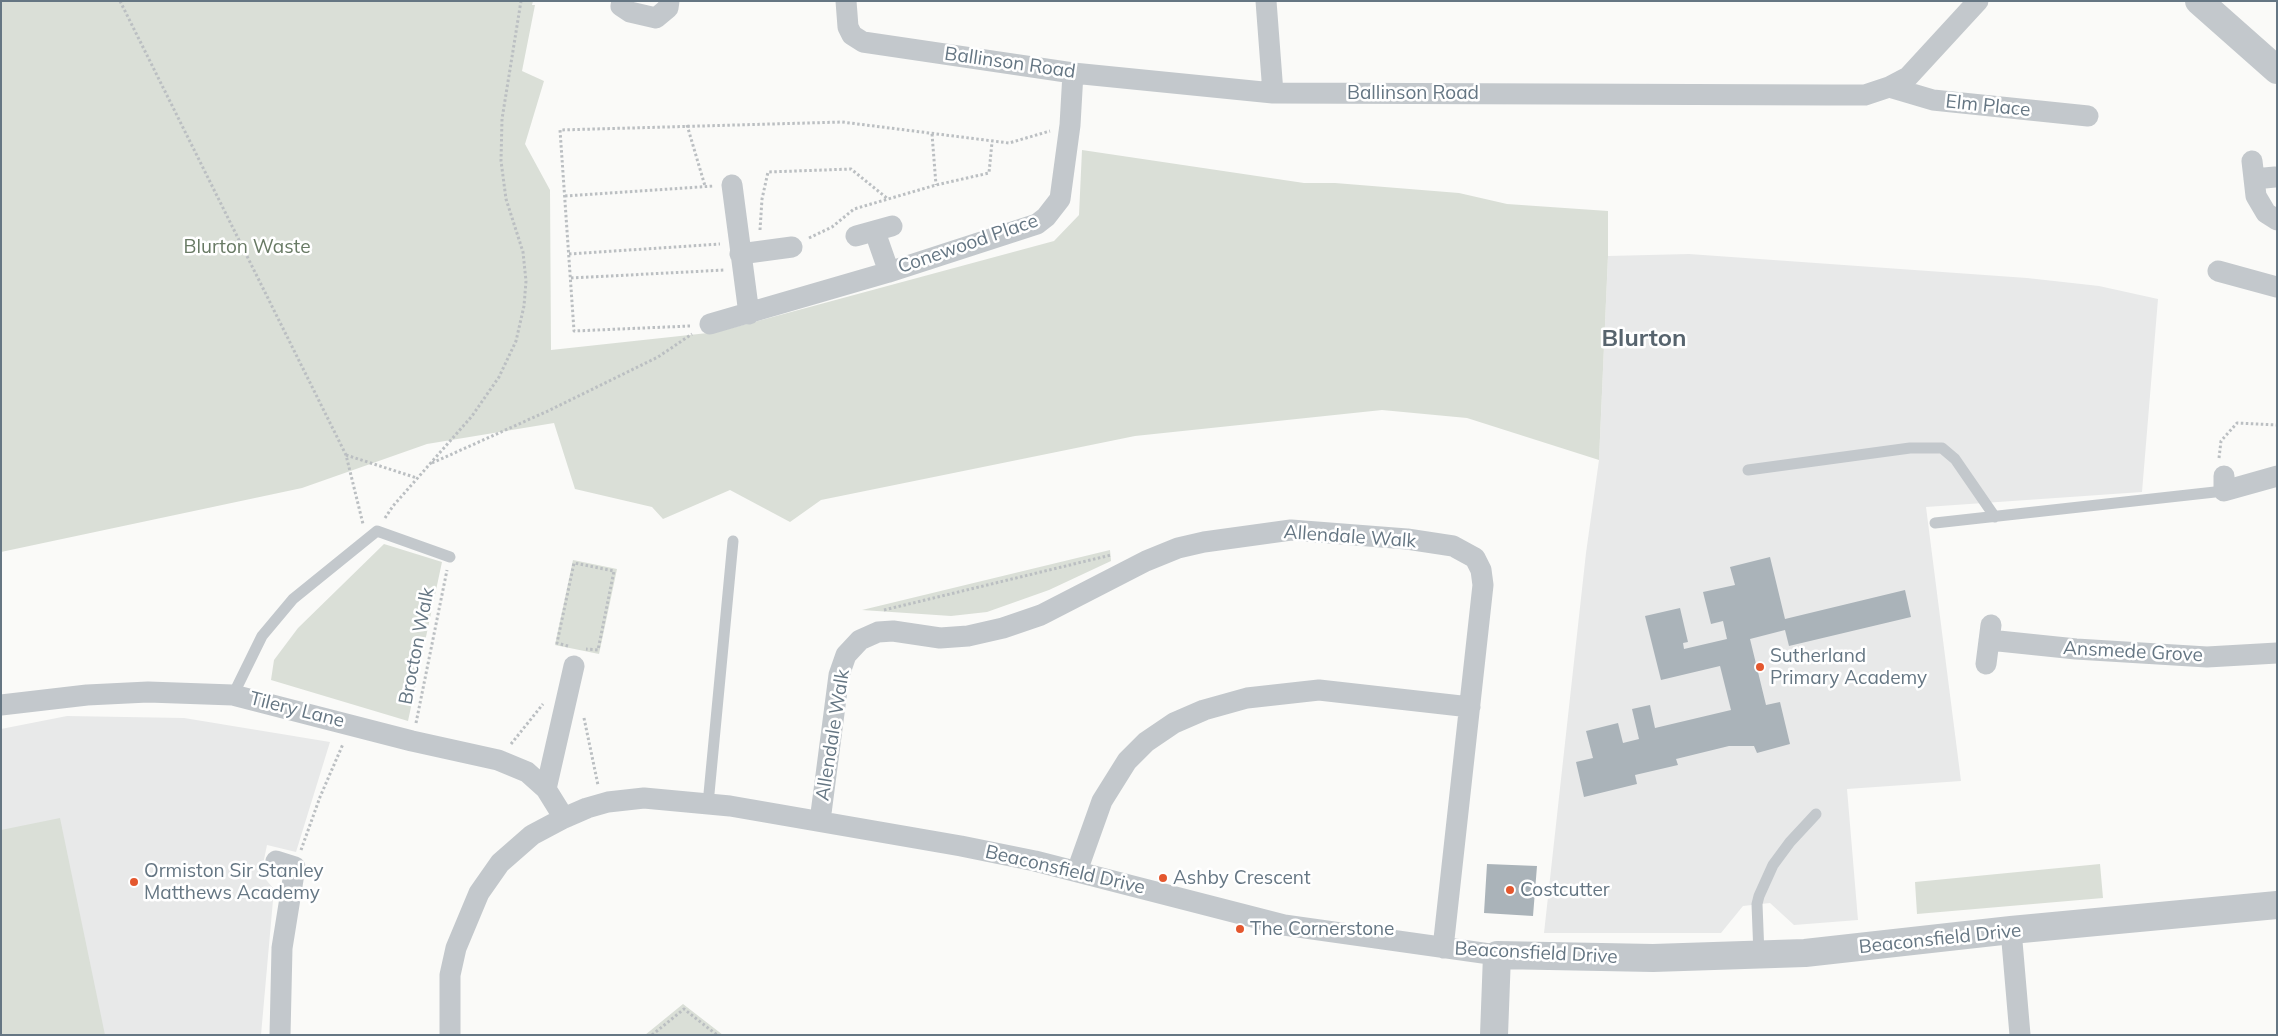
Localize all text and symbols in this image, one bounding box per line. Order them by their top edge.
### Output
street label: Ballinson Road [943,43,1077,83]
street label: Ballinson Road [1347,82,1479,104]
street label: Elm Place [1944,90,2032,122]
street label: Conewood Place [895,209,1041,279]
park label: Blurton Waste [184,236,310,258]
district label: Blurton [1602,325,1686,353]
street label: Allendale Walk [1283,521,1417,553]
street label: Brocton Walk [394,585,440,707]
street label: Ansmede Grove [2063,637,2203,667]
place label: Sutherland Primary Academy [1770,645,1927,689]
marker: Sutherland Primary Academy [1754,661,1766,673]
street label: Allendale Walk [811,668,855,802]
street label: Tilery Lane [247,687,347,733]
street label: Beaconsfield Drive [983,841,1147,899]
place label: Ormiston Sir Stanley Matthews Academy [144,860,324,904]
place label: Ashby Crescent [1173,867,1311,889]
marker: Ashby Crescent [1157,872,1169,884]
marker: Ormiston Sir Stanley Matthews Academy [128,876,140,888]
place label: Costcutter [1520,879,1610,901]
marker: Costcutter [1504,884,1516,896]
place label: The Cornerstone [1250,918,1394,940]
street label: Beaconsfield Drive [1858,919,2022,959]
marker: The Cornerstone [1234,923,1246,935]
street label: Beaconsfield Drive [1454,937,1618,969]

